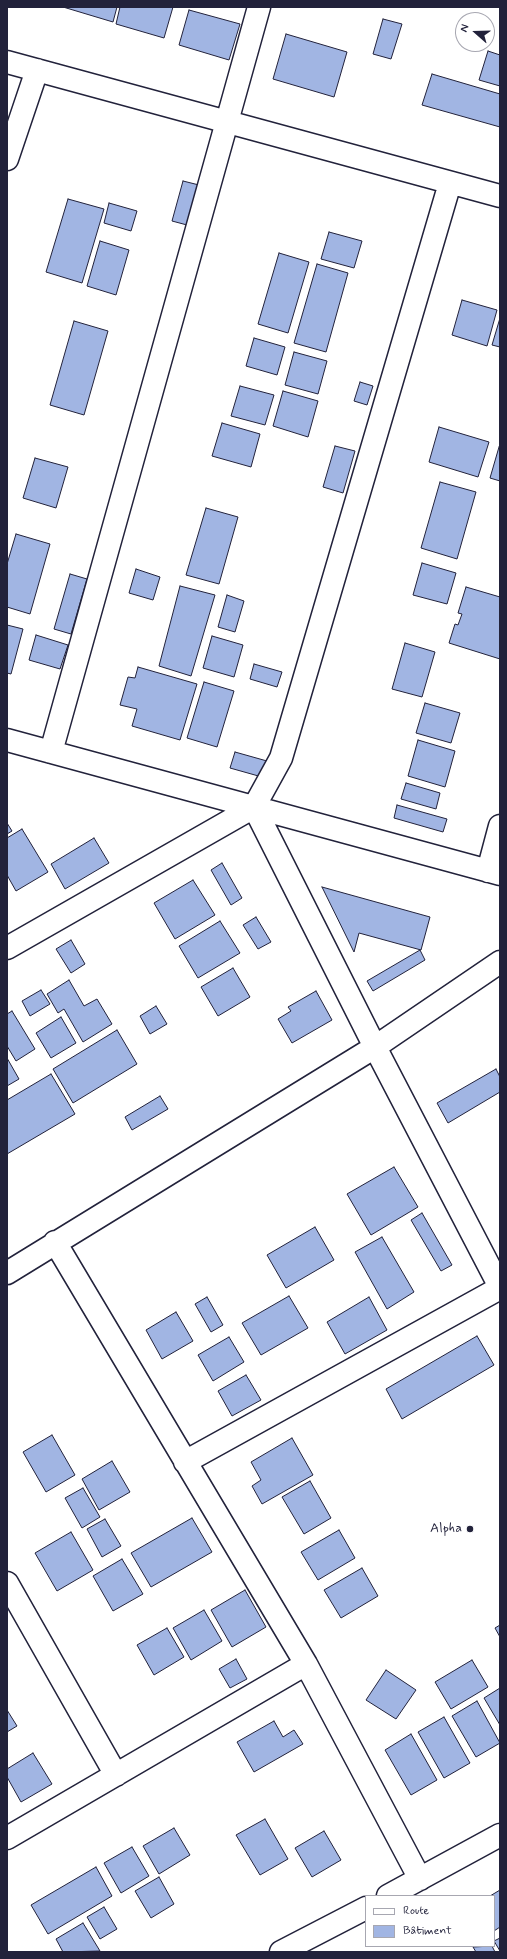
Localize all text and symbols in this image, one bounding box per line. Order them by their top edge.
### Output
north arrow [455,12,495,52]
text: N [457,22,472,34]
place label: Alpha [430,1521,462,1537]
marker: Alpha [465,1524,475,1534]
legend [365,1895,495,1947]
text: Route [403,1903,429,1919]
text: Bâtiment [403,1923,452,1939]

